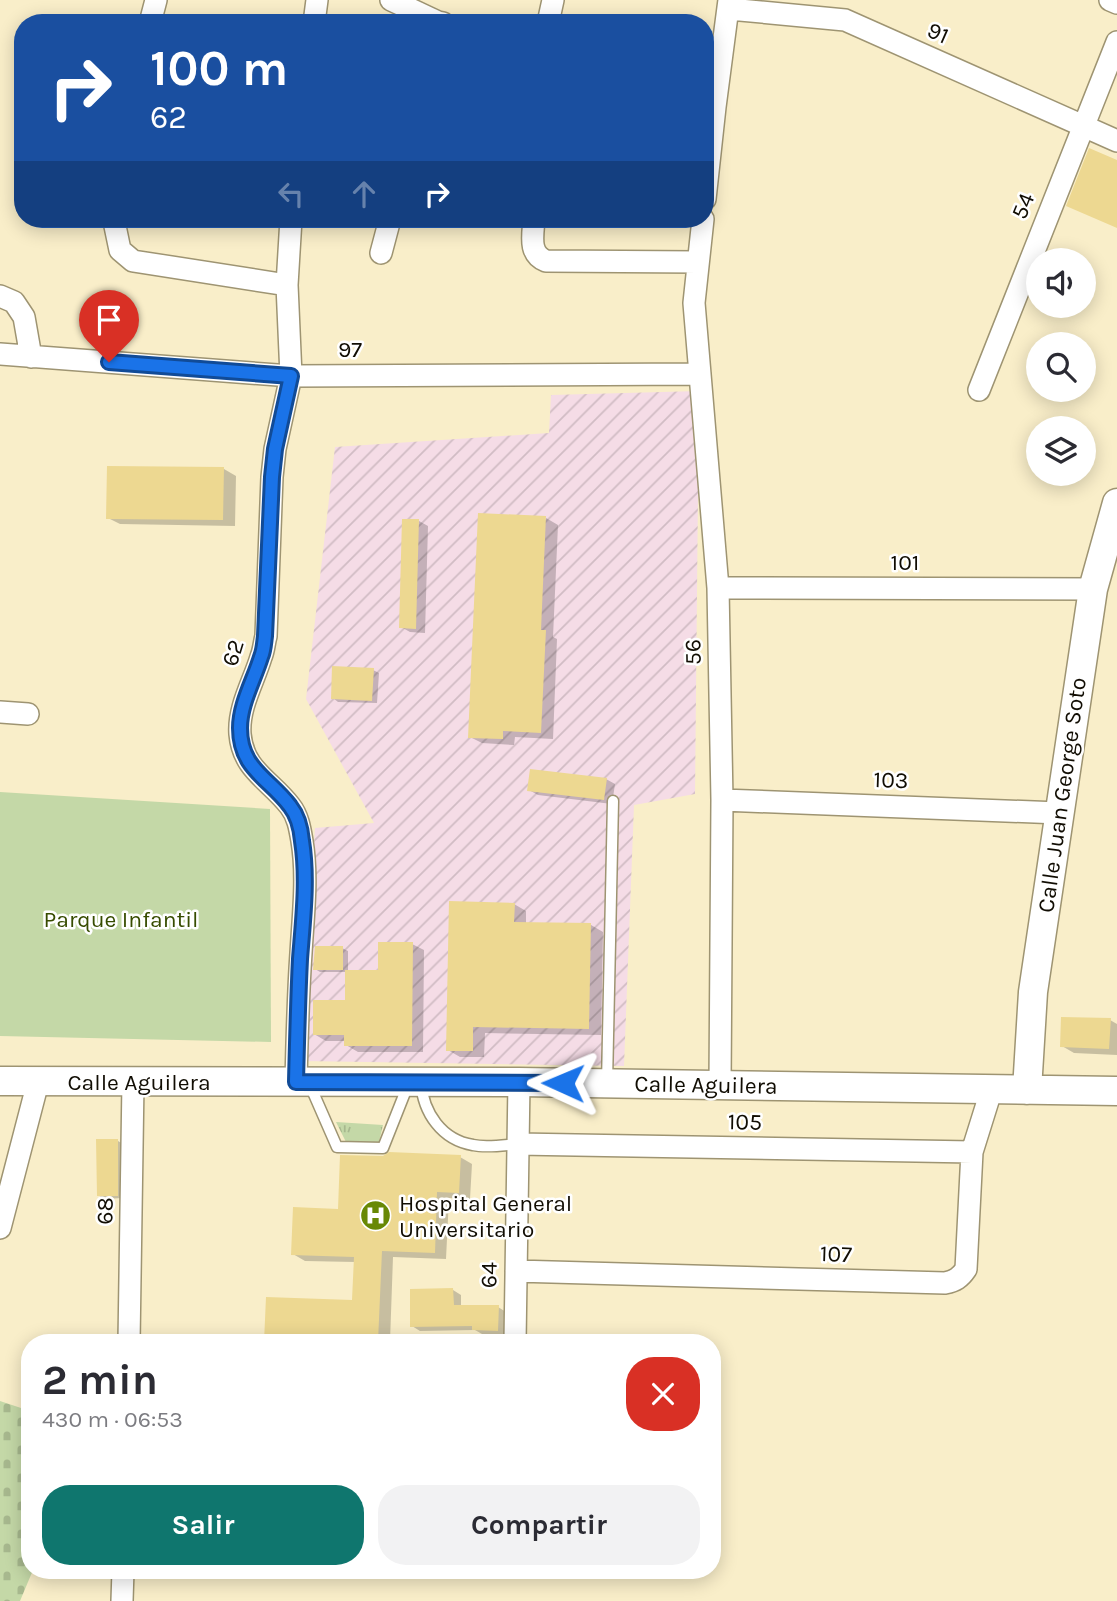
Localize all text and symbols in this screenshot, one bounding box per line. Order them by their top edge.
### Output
street label: 91 [923,16,953,50]
text: 100 m [150,40,288,97]
icon: right [35,42,126,133]
text: 62 [150,99,187,136]
icon: left [272,175,310,213]
icon: ahead [345,175,383,213]
icon: right [418,175,456,213]
street label: 54 [1006,189,1040,223]
map controls [1026,248,1096,486]
button: sound [1026,248,1096,318]
pin [79,290,139,362]
icon: arrive [90,301,128,339]
button: search [1026,332,1096,402]
street label: 97 [338,336,362,363]
button: layers [1026,416,1096,486]
street label: 101 [891,549,919,576]
street label: 62 [216,636,250,670]
street label: 56 [679,639,707,665]
street label: Calle Juan George Soto [1032,676,1092,914]
street label: 103 [873,766,909,794]
park label: Parque Infantil [43,906,199,933]
position arrow [526,1046,600,1120]
street label: Calle Aguilera [67,1069,211,1096]
street label: Calle Aguilera [634,1070,778,1100]
street label: 105 [728,1108,762,1136]
place label: Hospital General Universitario [399,1190,572,1243]
street label: 68 [91,1197,119,1225]
hospital icon: Hospital General Universitario [359,1199,393,1233]
street label: 107 [820,1240,853,1268]
street label: 64 [475,1262,503,1288]
text: 2 min [42,1355,158,1405]
button: close [626,1357,700,1431]
text: 430 m · 06:53 [42,1406,183,1433]
button: Salir [42,1485,364,1565]
button: Compartir [378,1485,700,1565]

